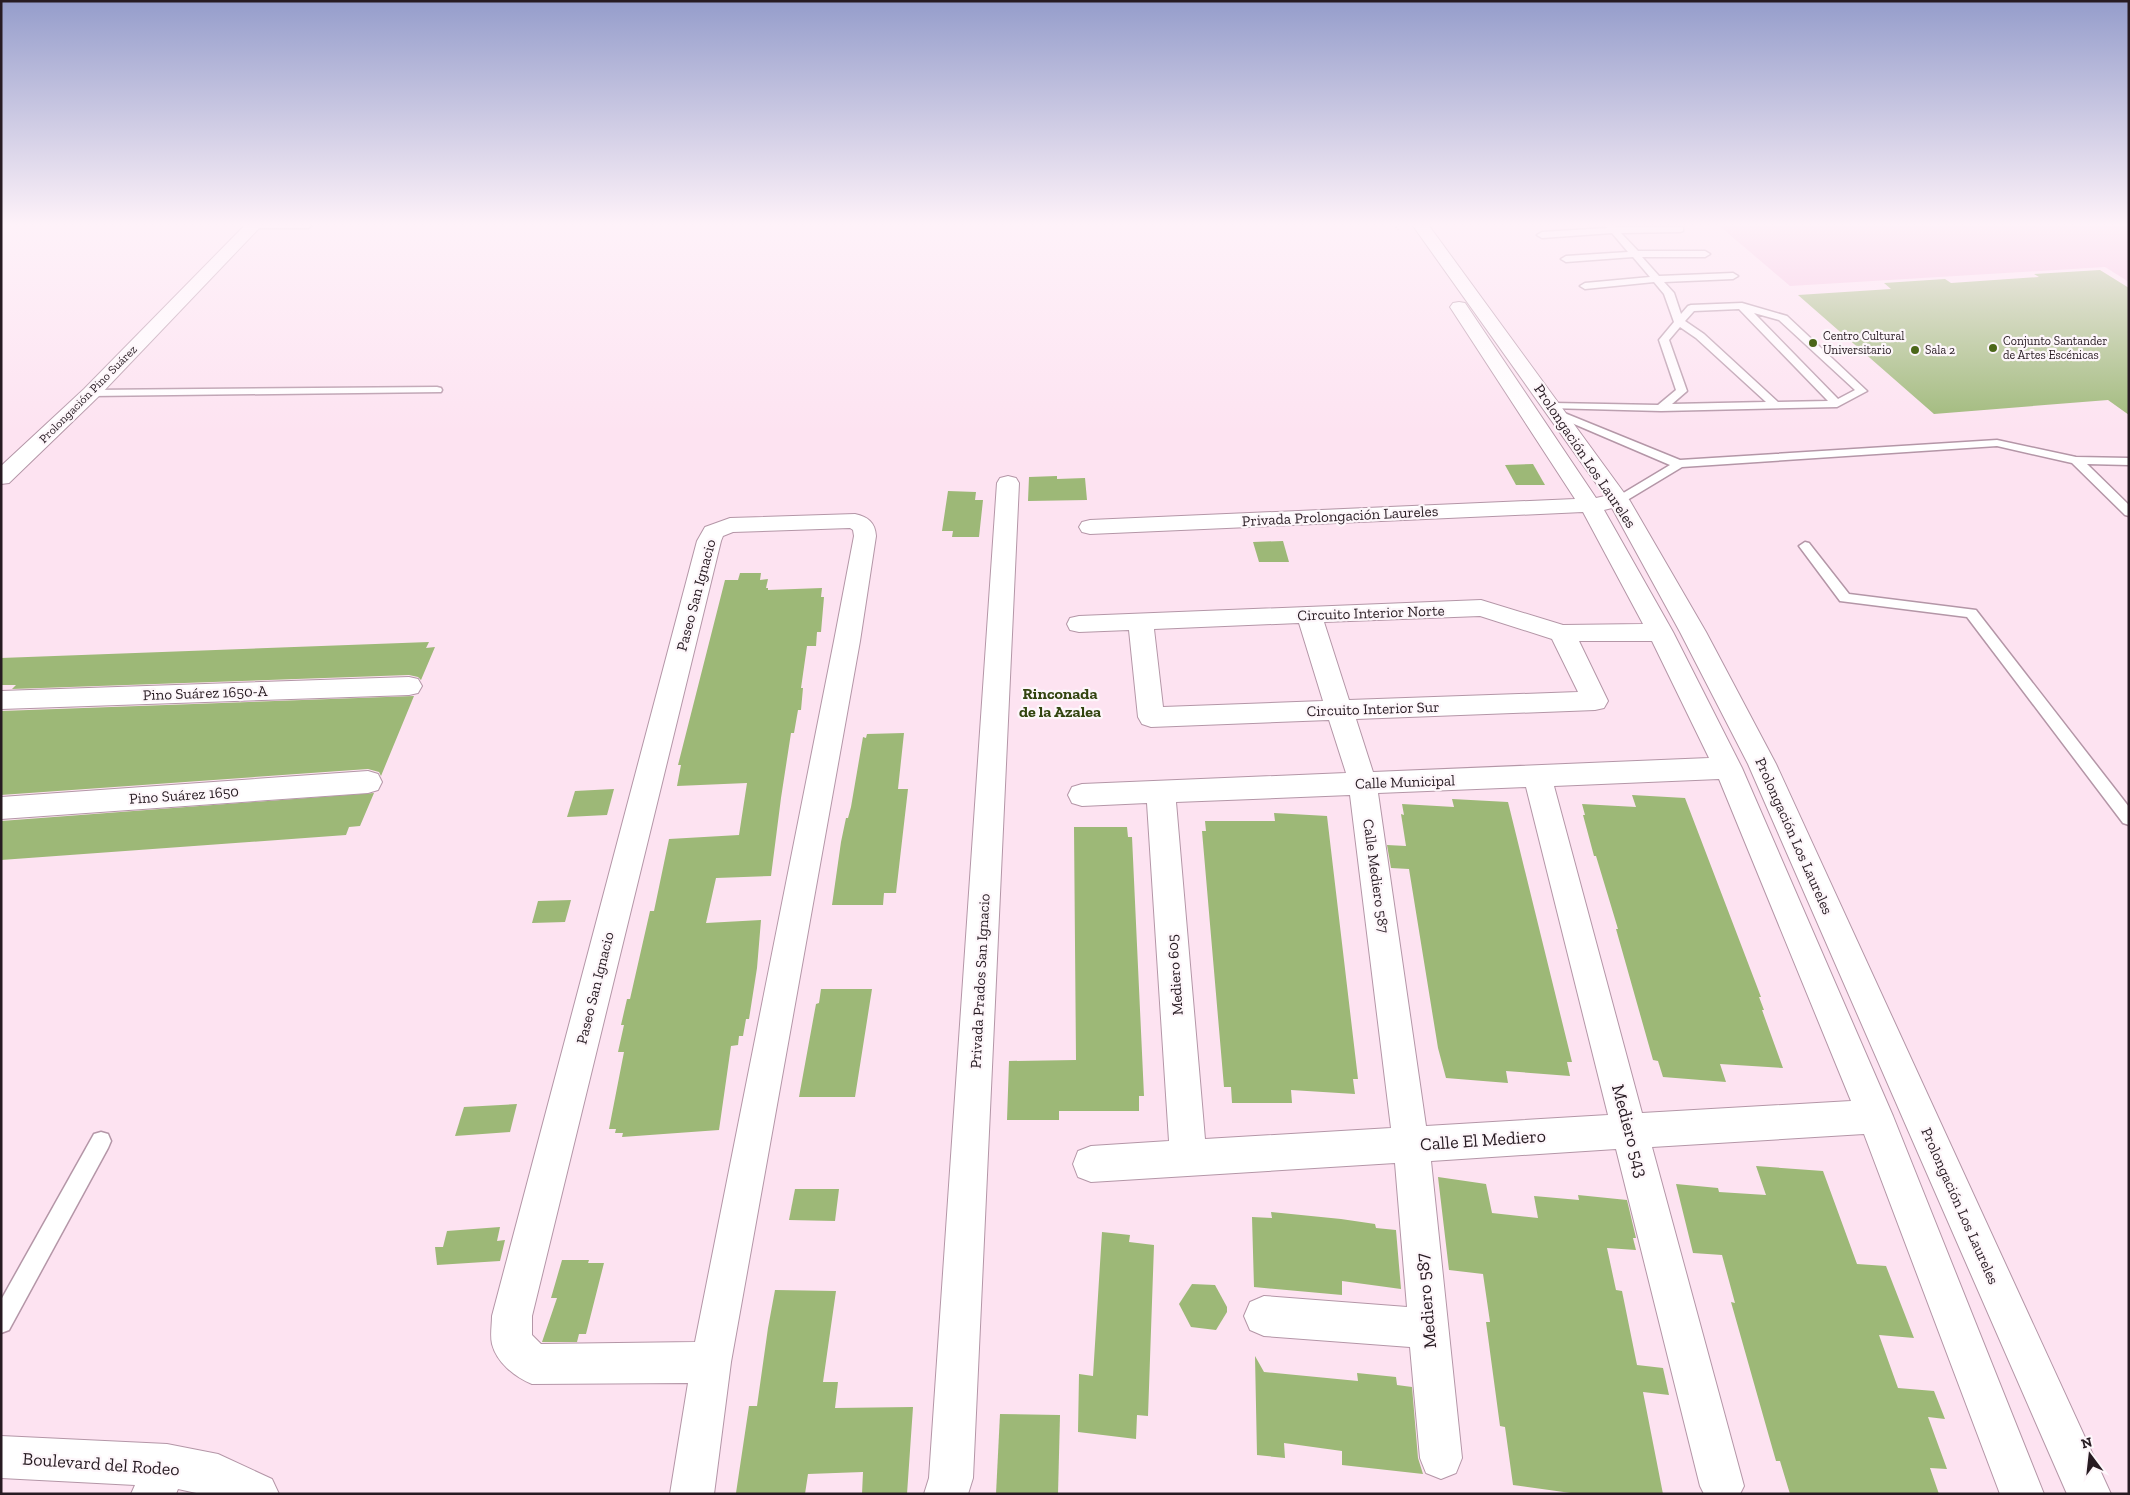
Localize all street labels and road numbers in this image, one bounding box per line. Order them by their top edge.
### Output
street label: Prolongación Pino Suárez [36,342,140,446]
street label: Prolongación Los Laureles [1530,381,1640,531]
street label: Privada Prolongación Laureles [1241,502,1439,530]
street label: Paseo San Ignacio [672,537,720,653]
street label: Circuito Interior Norte [1297,601,1445,625]
street label: Pino Suárez 1650-A [143,682,268,704]
street label: Circuito Interior Sur [1306,698,1440,720]
street label: Prolongación Los Laureles [1751,755,1837,917]
street label: Calle Municipal [1355,771,1455,793]
street label: Pino Suárez 1650 [129,782,239,808]
street label: Calle Mediero 587 [1359,818,1393,934]
street label: Privada Prados San Ignacio [966,893,994,1069]
street label: Paseo San Ignacio [572,930,618,1046]
street label: Mediero 605 [1163,934,1187,1016]
street label: Mediero 543 [1607,1082,1653,1180]
street label: Calle El Mediero [1419,1125,1547,1155]
street label: Prolongación Los Laureles [1917,1125,2003,1287]
street label: Mediero 587 [1411,1252,1441,1350]
street label: Boulevard del Rodeo [22,1448,180,1480]

